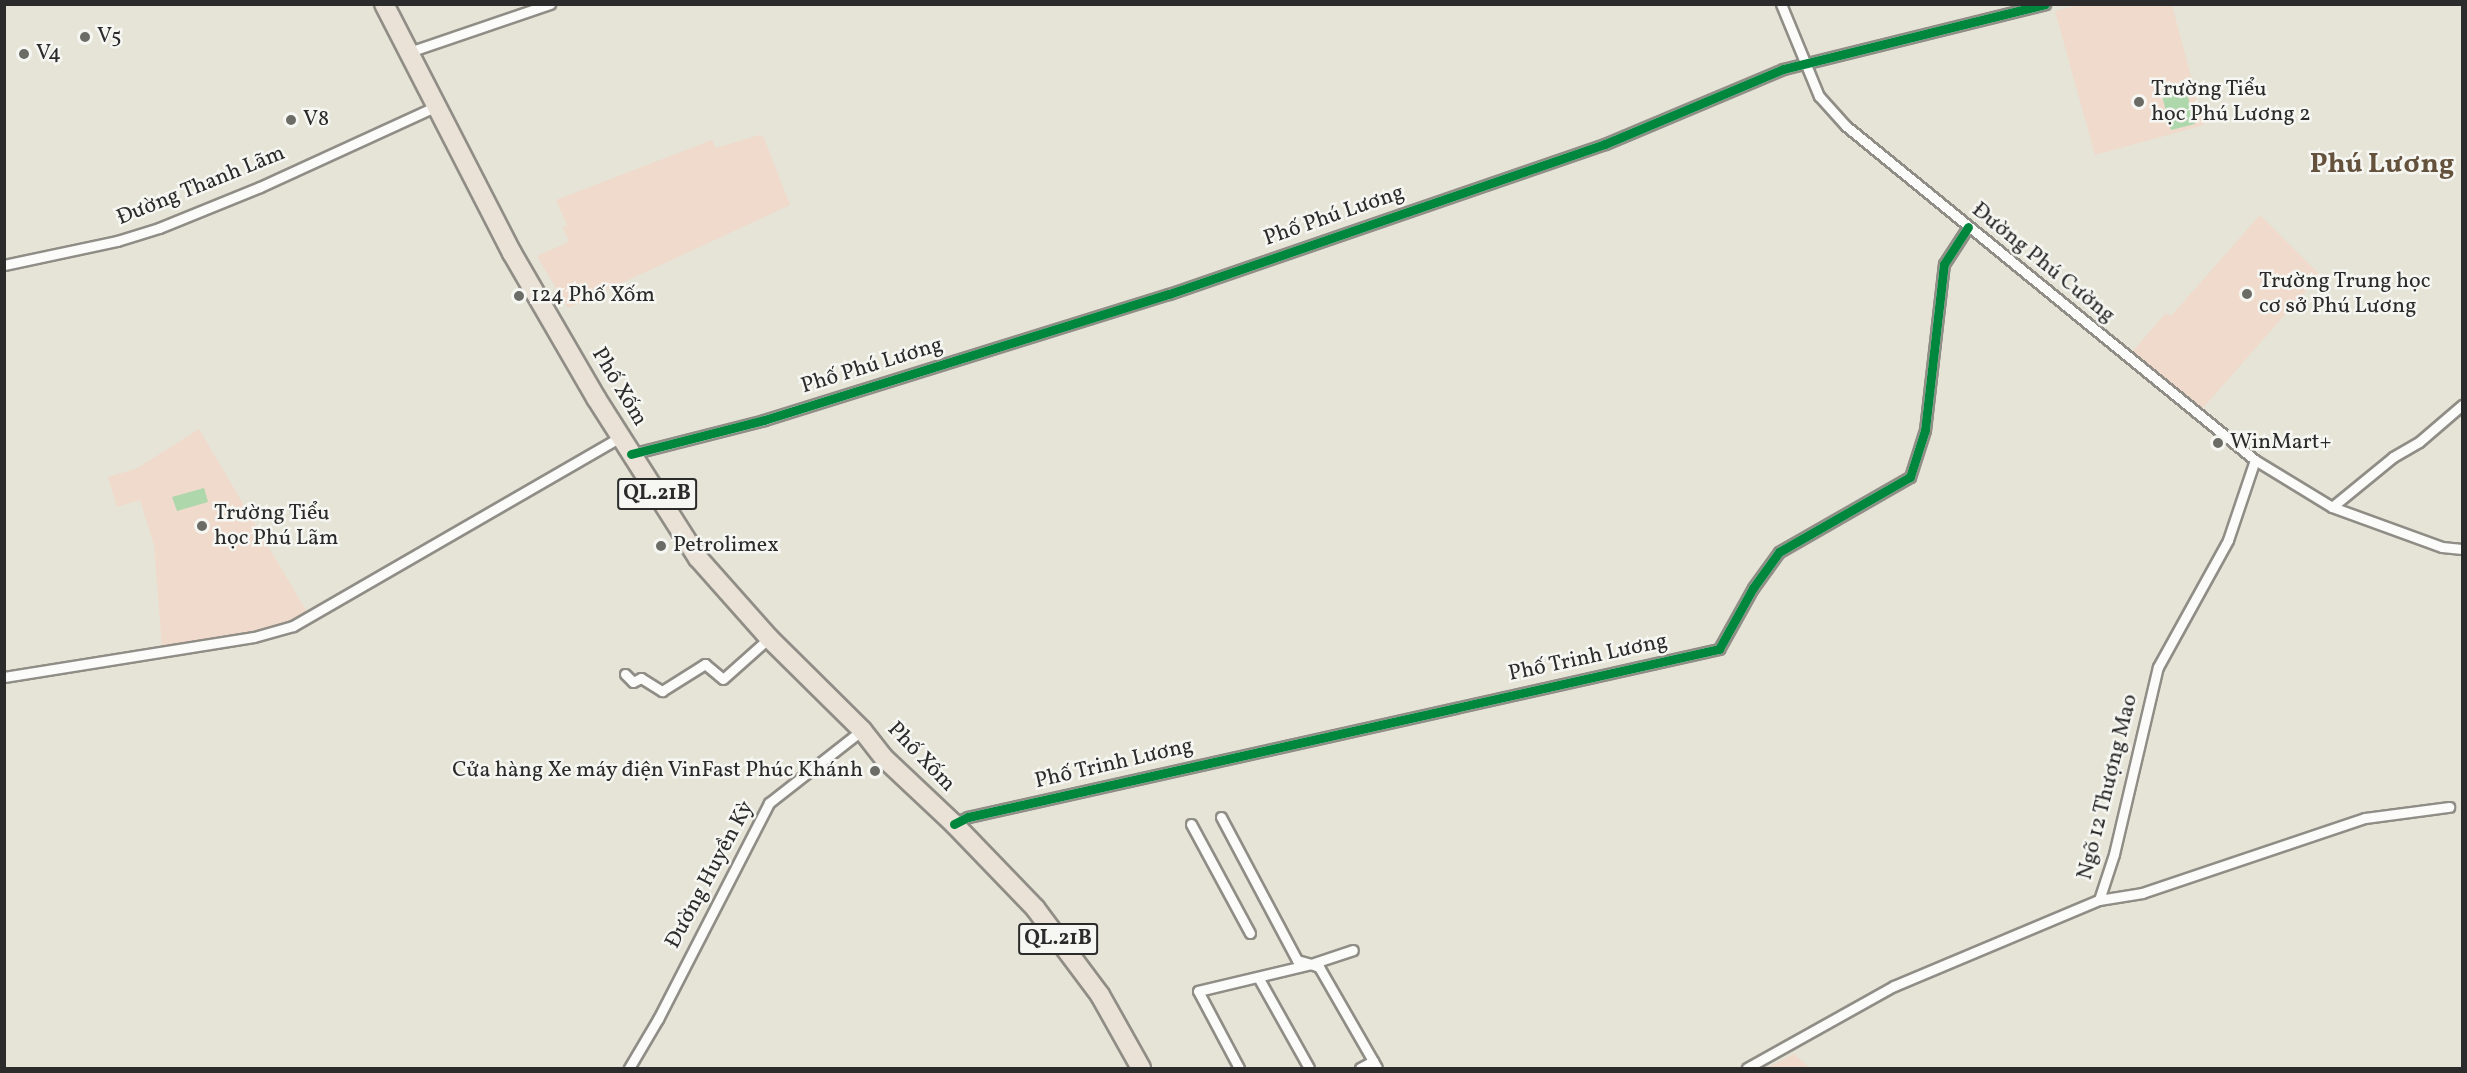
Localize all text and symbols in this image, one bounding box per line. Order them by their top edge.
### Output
place label: V5 [97,24,122,50]
marker: V5 [78,30,92,44]
place label: V4 [36,41,61,67]
marker: V4 [17,47,31,61]
place label: Trường Tiểu học Phú Lương 2 [2151,76,2311,128]
marker: Trường Tiểu học Phú Lương 2 [2132,95,2146,109]
place label: V8 [303,107,329,133]
marker: V8 [284,113,298,127]
street label: Đường Thanh Lãm [113,140,289,232]
district label: Phú Lương [2310,148,2454,182]
street label: Phố Phú Lương [1260,180,1408,252]
street label: Đường Phú Cường [1966,197,2120,329]
place label: Trường Trung học cơ sở Phú Lương [2259,268,2431,320]
place label: 124 Phố Xốm [531,283,655,309]
marker: Trường Trung học cơ sở Phú Lương [2240,287,2254,301]
marker: 124 Phố Xốm [512,289,526,303]
street label: Phố Phú Lương [798,332,946,400]
street label: Phố Xốm [585,343,653,431]
place label: WinMart+ [2230,430,2332,456]
marker: WinMart+ [2211,436,2225,450]
road number: QL.21B [616,476,698,512]
place label: Trường Tiểu học Phú Lãm [214,500,338,552]
marker: Trường Tiểu học Phú Lãm [195,519,209,533]
place label: Petrolimex [673,533,779,559]
marker: Petrolimex [654,539,668,553]
street label: Phố Trinh Lương [1506,628,1670,688]
street label: Ngõ 12 Thượng Mao [2072,691,2144,883]
street label: Phố Xốm [881,717,961,797]
street label: Phố Trinh Lương [1032,733,1196,795]
place label: Cửa hàng Xe máy điện VinFast Phúc Khánh [451,758,863,784]
marker: Cửa hàng Xe máy điện VinFast Phúc Khánh [868,764,882,778]
street label: Đường Huyền Kỳ [660,797,760,953]
road number: QL.21B [1018,921,1098,957]

